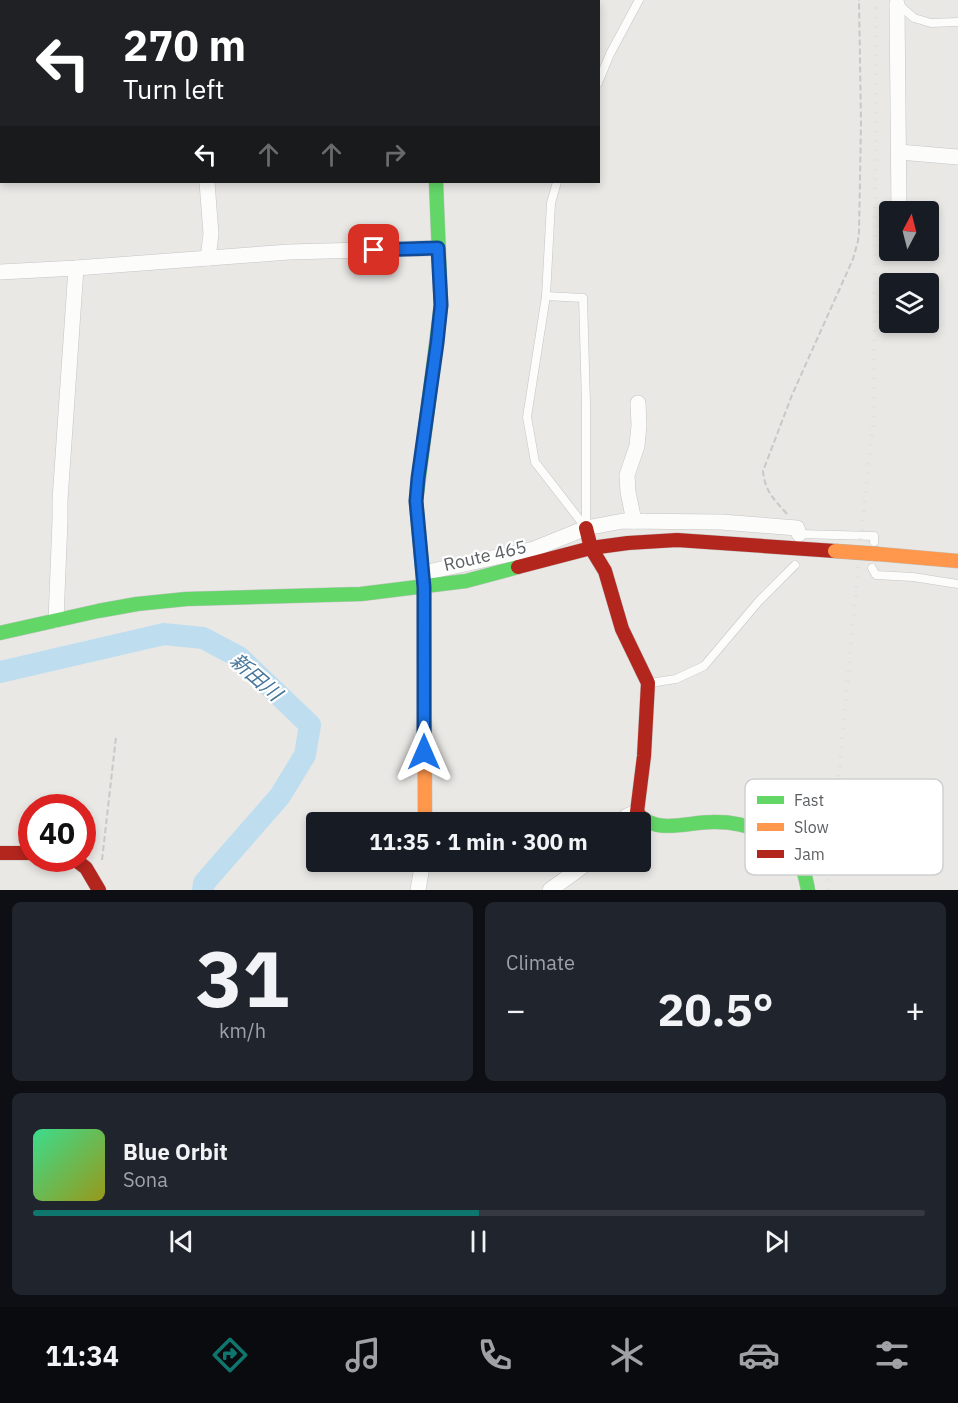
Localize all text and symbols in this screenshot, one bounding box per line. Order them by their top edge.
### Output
text: 270 m [123,18,246,73]
icon: left [24,24,102,102]
text: Turn left [123,71,224,106]
icon: left [189,138,222,171]
icon: ahead [252,138,285,171]
icon: ahead [315,138,348,171]
icon: right [378,138,411,171]
north arrow [879,201,939,261]
map controls [879,201,939,333]
pin [348,224,399,275]
icon: arrive [357,233,390,266]
button: layers [879,273,939,333]
street label: Route 465 [441,535,529,576]
water label: 新田川 [225,647,289,708]
position arrow [392,720,456,784]
legend [745,779,943,875]
text: Fast [794,790,824,810]
speed limit sign: 40 [18,794,96,872]
text: Slow [794,817,829,837]
text: 11:35 · 1 min · 300 m [369,827,588,856]
text: Jam [794,844,825,864]
text: 31 [196,927,289,1028]
text: Climate [506,949,575,976]
text: 20.5° [657,980,774,1038]
text: − [506,988,526,1031]
text: + [905,988,925,1031]
text: km/h [219,1017,266,1044]
text: Blue Orbit [123,1137,228,1166]
text: Sona [123,1166,168,1193]
icon: previous [165,1225,198,1258]
icon: pause [462,1225,495,1258]
icon: next [760,1225,793,1258]
icon: directions [209,1334,251,1376]
icon: music [342,1334,384,1376]
icon: phone [474,1334,516,1376]
icon: climate [606,1334,648,1376]
icon: car [738,1334,780,1376]
icon: filters [871,1334,913,1376]
text: 11:34 [45,1338,119,1373]

